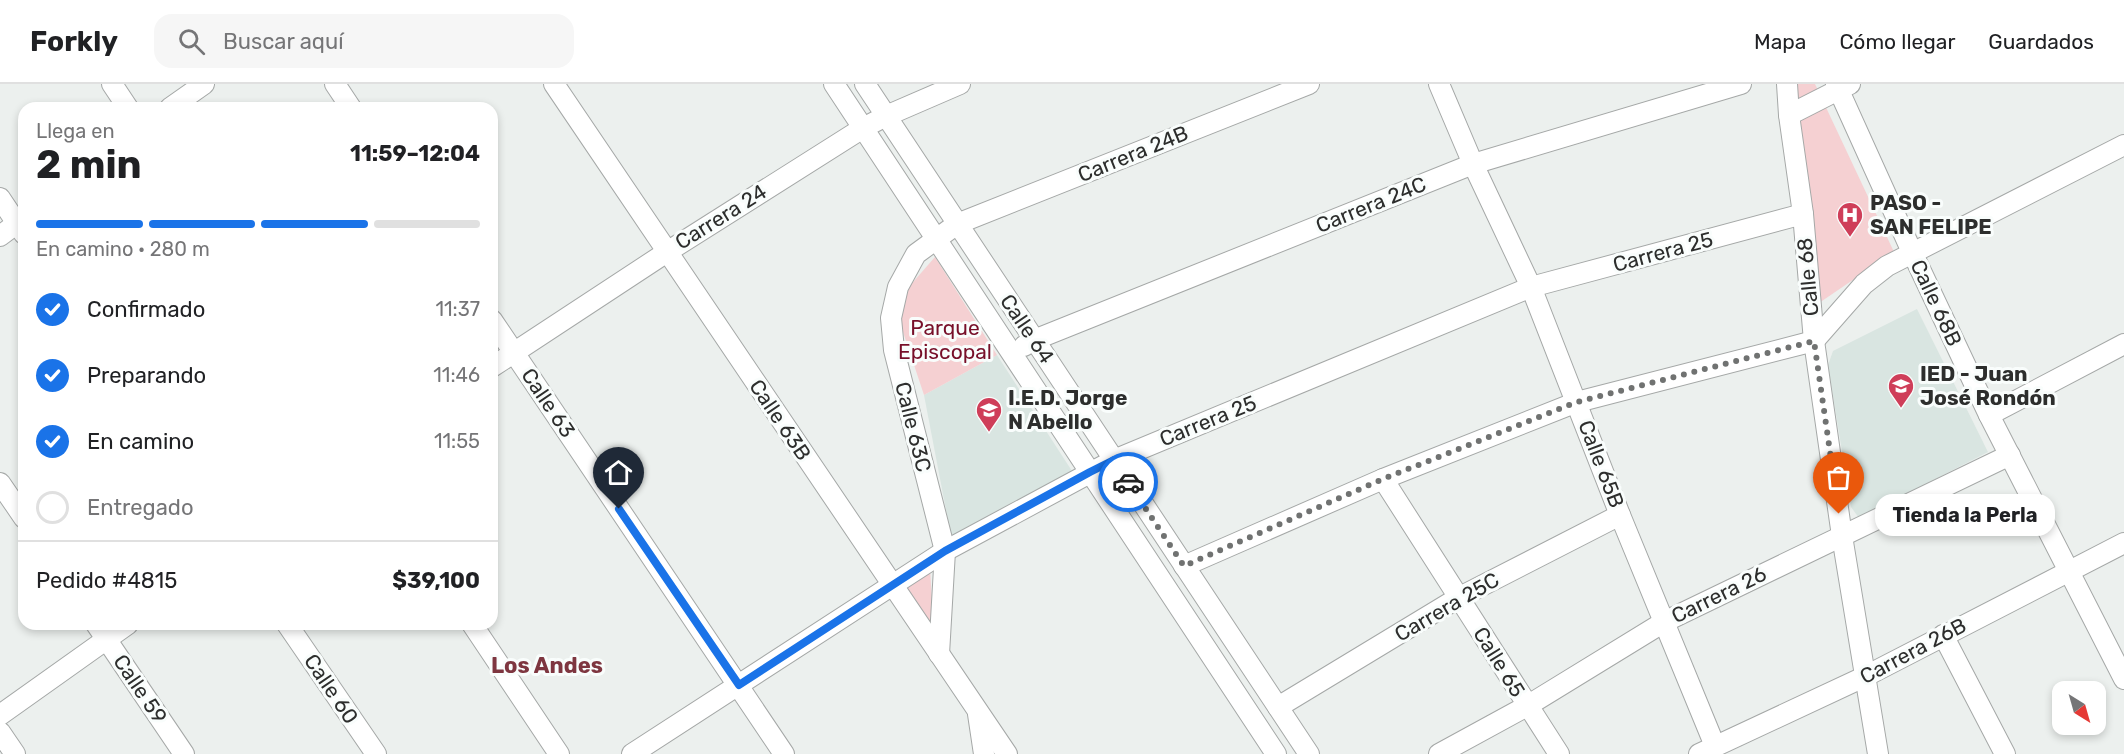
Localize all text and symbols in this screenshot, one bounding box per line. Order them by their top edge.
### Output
search box [154,14,574,68]
text: Forkly [30,25,118,58]
icon: search [175,25,208,58]
text: Buscar aquí [223,28,344,55]
text: Mapa [1754,29,1806,54]
text: Cómo llegar [1839,29,1955,54]
text: Guardados [1988,29,2094,54]
text: Llega en [36,119,115,143]
street label: Carrera 24B [1074,120,1192,187]
text: 11:59–12:04 [350,140,480,167]
text: 2 min [36,142,142,188]
street label: Carrera 24C [1312,171,1430,238]
street label: Carrera 24 [671,179,771,254]
place label: PASO - SAN FELIPE [1870,190,1992,239]
hospital icon: PASO - SAN FELIPE [1835,200,1865,238]
street label: Carrera 25 [1610,226,1716,277]
text: En camino · 280 m [36,237,210,261]
street label: Calle 68 [1792,237,1823,317]
street label: Calle 68B [1906,255,1967,350]
street label: Calle 64 [995,289,1060,368]
icon: check [36,293,69,326]
text: Confirmado [87,296,205,323]
text: 11:37 [435,297,480,321]
park label: Parque Episcopal [898,315,992,364]
icon: check [36,359,69,392]
place label: IED - Juan José Rondón [1920,361,2056,410]
text: Preparando [87,362,206,389]
text: 11:46 [433,363,480,387]
street label: Calle 63 [516,363,581,442]
school or university icon: IED - Juan José Rondón [1886,371,1916,409]
street label: Calle 63B [744,375,817,465]
street label: Calle 63C [890,379,937,475]
place label: I.E.D. Jorge N Abello [1008,385,1127,434]
street label: Carrera 25 [1156,390,1260,451]
school or university icon: I.E.D. Jorge N Abello [974,395,1004,433]
street label: Calle 65B [1573,416,1630,511]
icon: check [36,425,69,458]
text: En camino [87,428,194,455]
text: 11:55 [434,429,480,453]
pin [593,447,644,509]
courier [1098,452,1158,512]
pin [1813,452,1864,514]
icon: home [602,456,635,489]
icon: bag [1822,461,1855,494]
icon: car [1112,466,1145,499]
callout: Tienda la Perla [1875,493,2055,535]
text: Entregado [87,494,194,521]
text: Tienda la Perla [1892,503,2038,527]
street label: Carrera 26 [1667,561,1770,628]
text: Pedido #4815 [36,567,177,594]
text: $39,100 [392,567,480,594]
street label: Carrera 25C [1390,567,1503,647]
street label: Carrera 26B [1855,612,1970,689]
street label: Calle 65 [1468,622,1531,701]
street label: Calle 60 [299,649,364,728]
street label: Calle 59 [108,650,172,728]
district label: Los Andes [491,652,603,679]
north arrow [2052,681,2106,735]
map controls [2052,681,2106,735]

